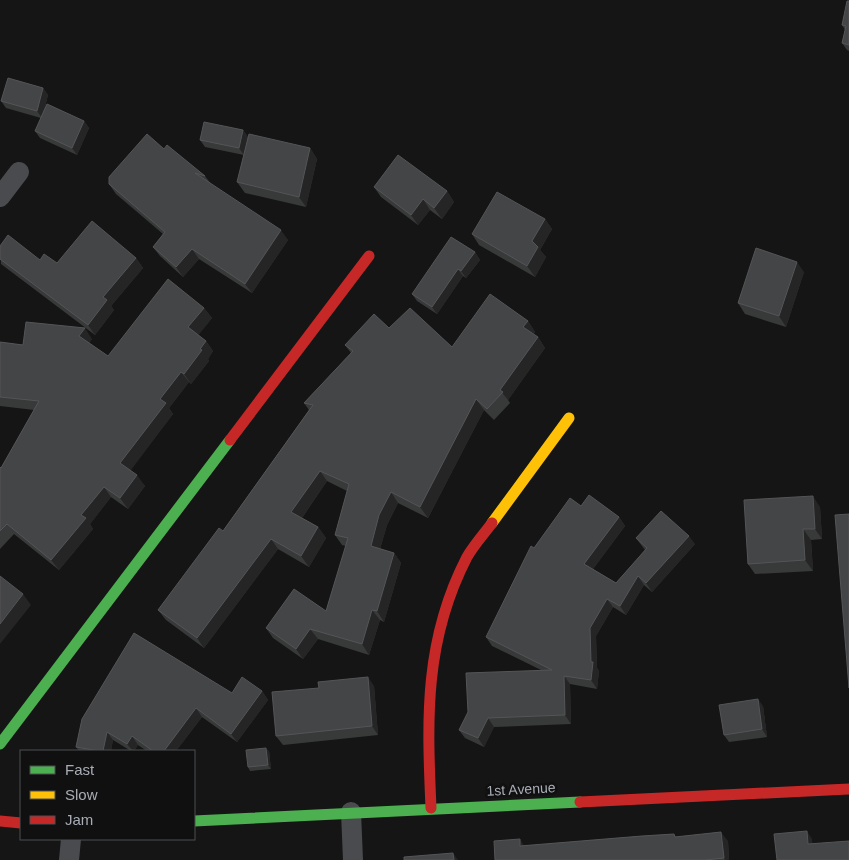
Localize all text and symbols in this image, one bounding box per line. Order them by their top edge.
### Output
legend [20,750,195,840]
text: Fast [65,761,95,778]
street label: 1st Avenue [486,779,556,799]
text: Slow [65,786,98,803]
text: Jam [65,811,93,828]

